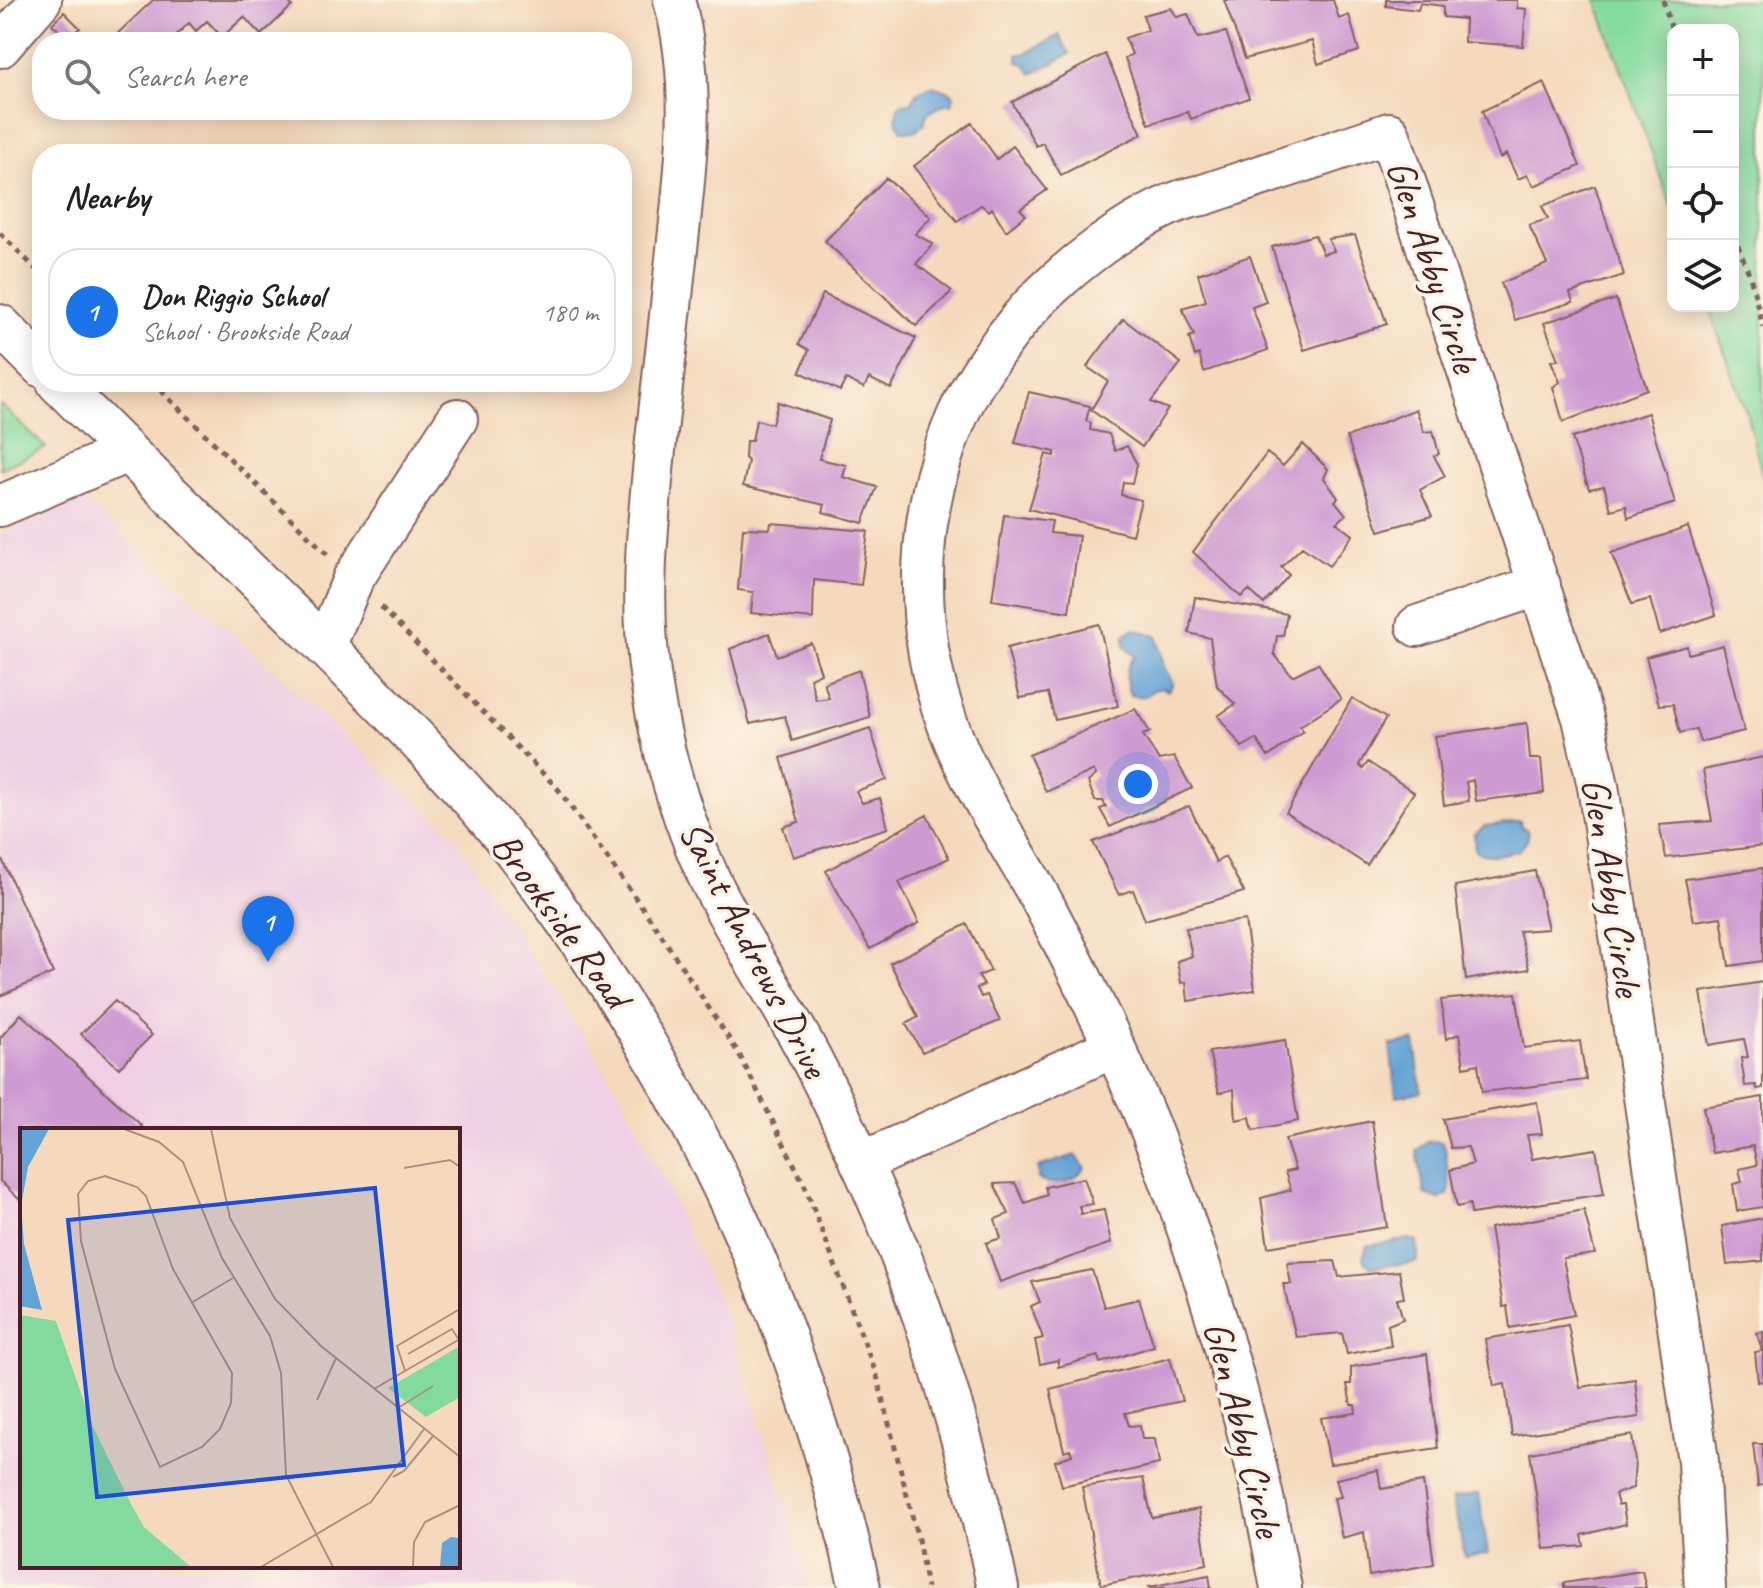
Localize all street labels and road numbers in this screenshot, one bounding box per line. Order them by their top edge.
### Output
street label: Glen Abby Circle [1375,154,1492,381]
street label: Glen Abby Circle [1570,774,1654,1003]
street label: Saint Andrews Drive [668,812,842,1088]
street label: Brookside Road [481,822,645,1023]
street label: Glen Abby Circle [1192,1316,1295,1545]

